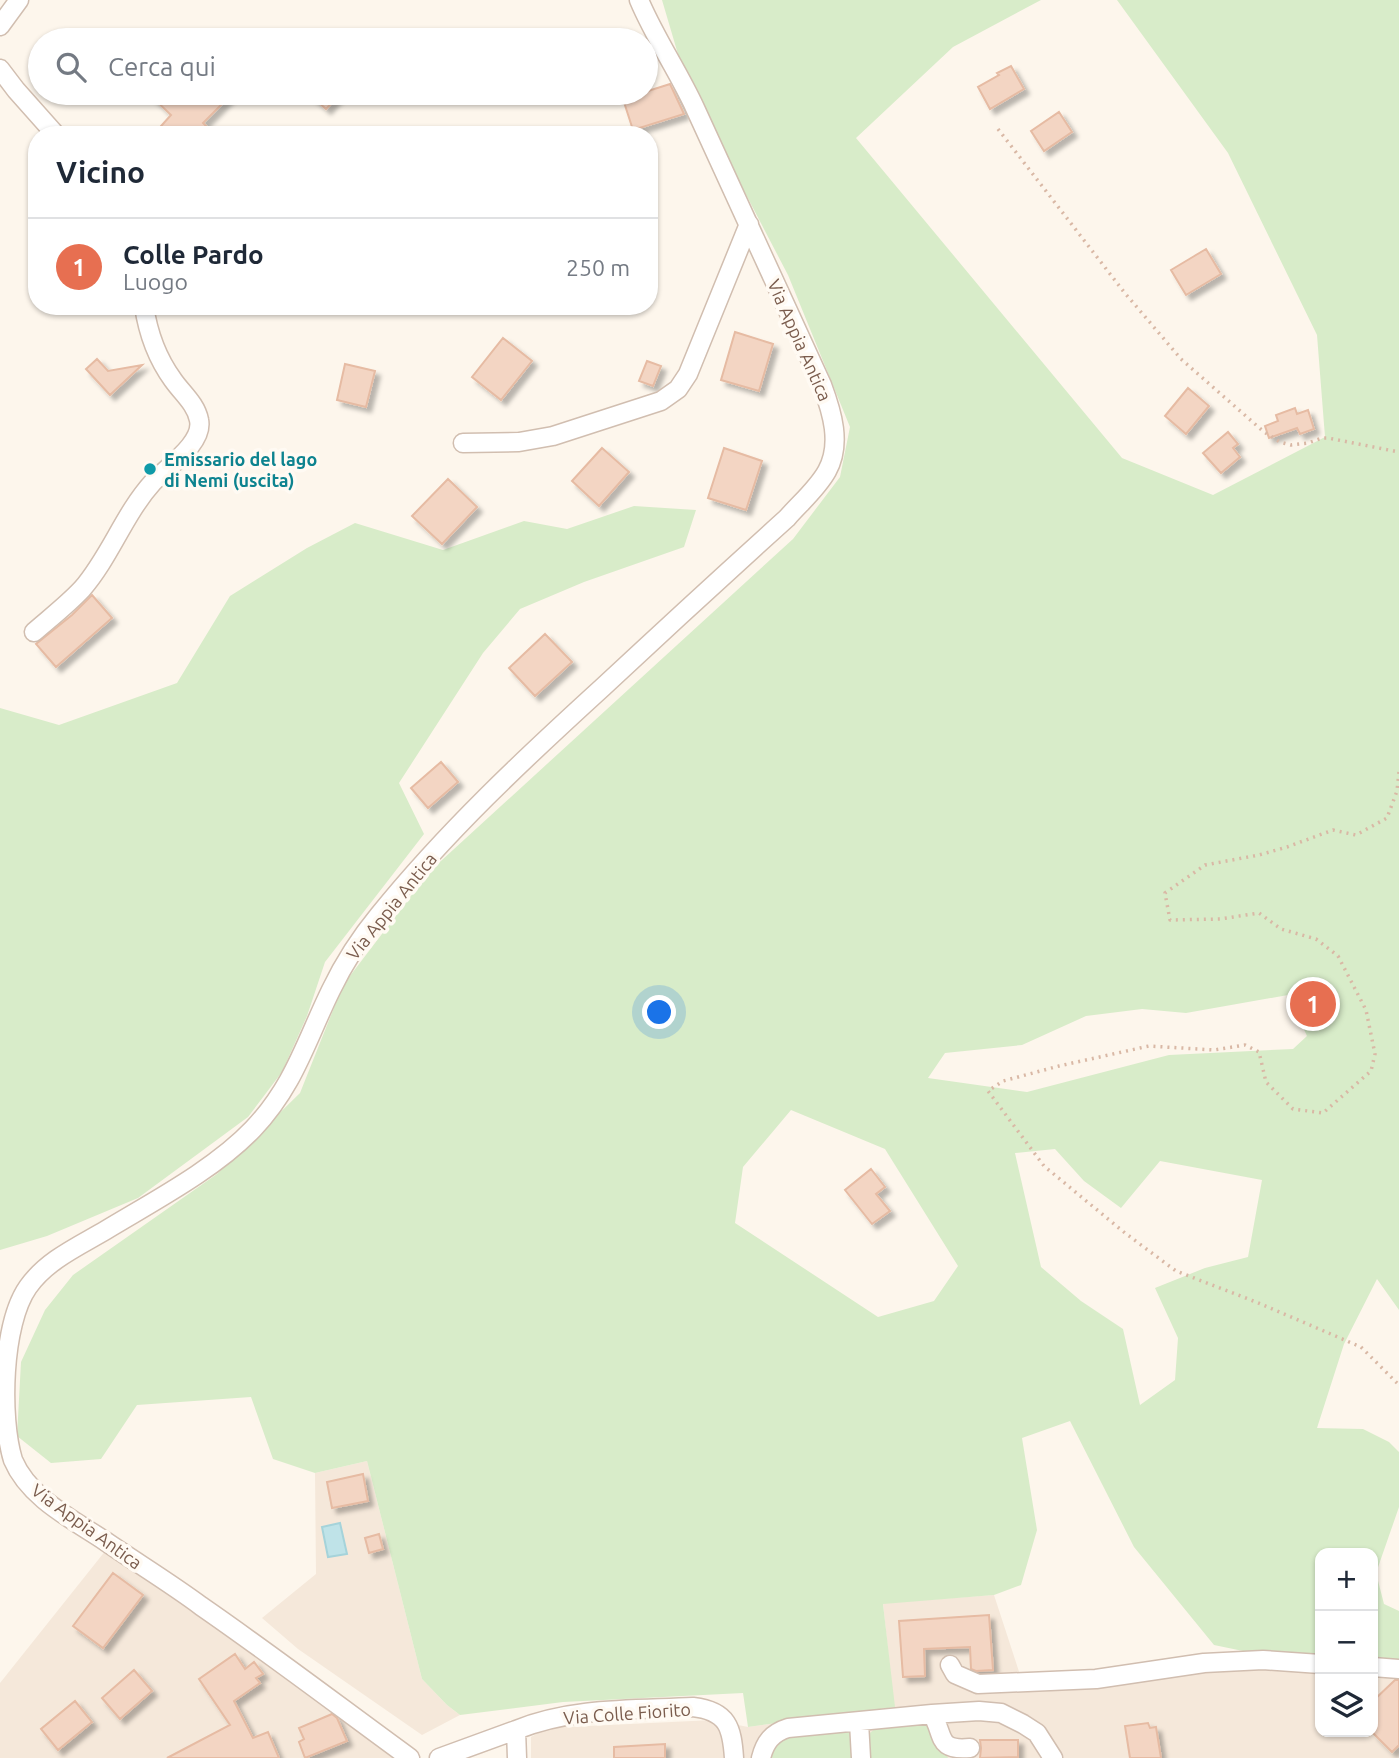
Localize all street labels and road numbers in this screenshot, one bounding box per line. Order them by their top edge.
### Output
street label: Via Appia Antica [764,276,836,404]
street label: Via Appia Antica [342,849,440,963]
street label: Via Appia Antica [28,1479,146,1573]
street label: Via Colle Fiorito [562,1699,692,1727]

